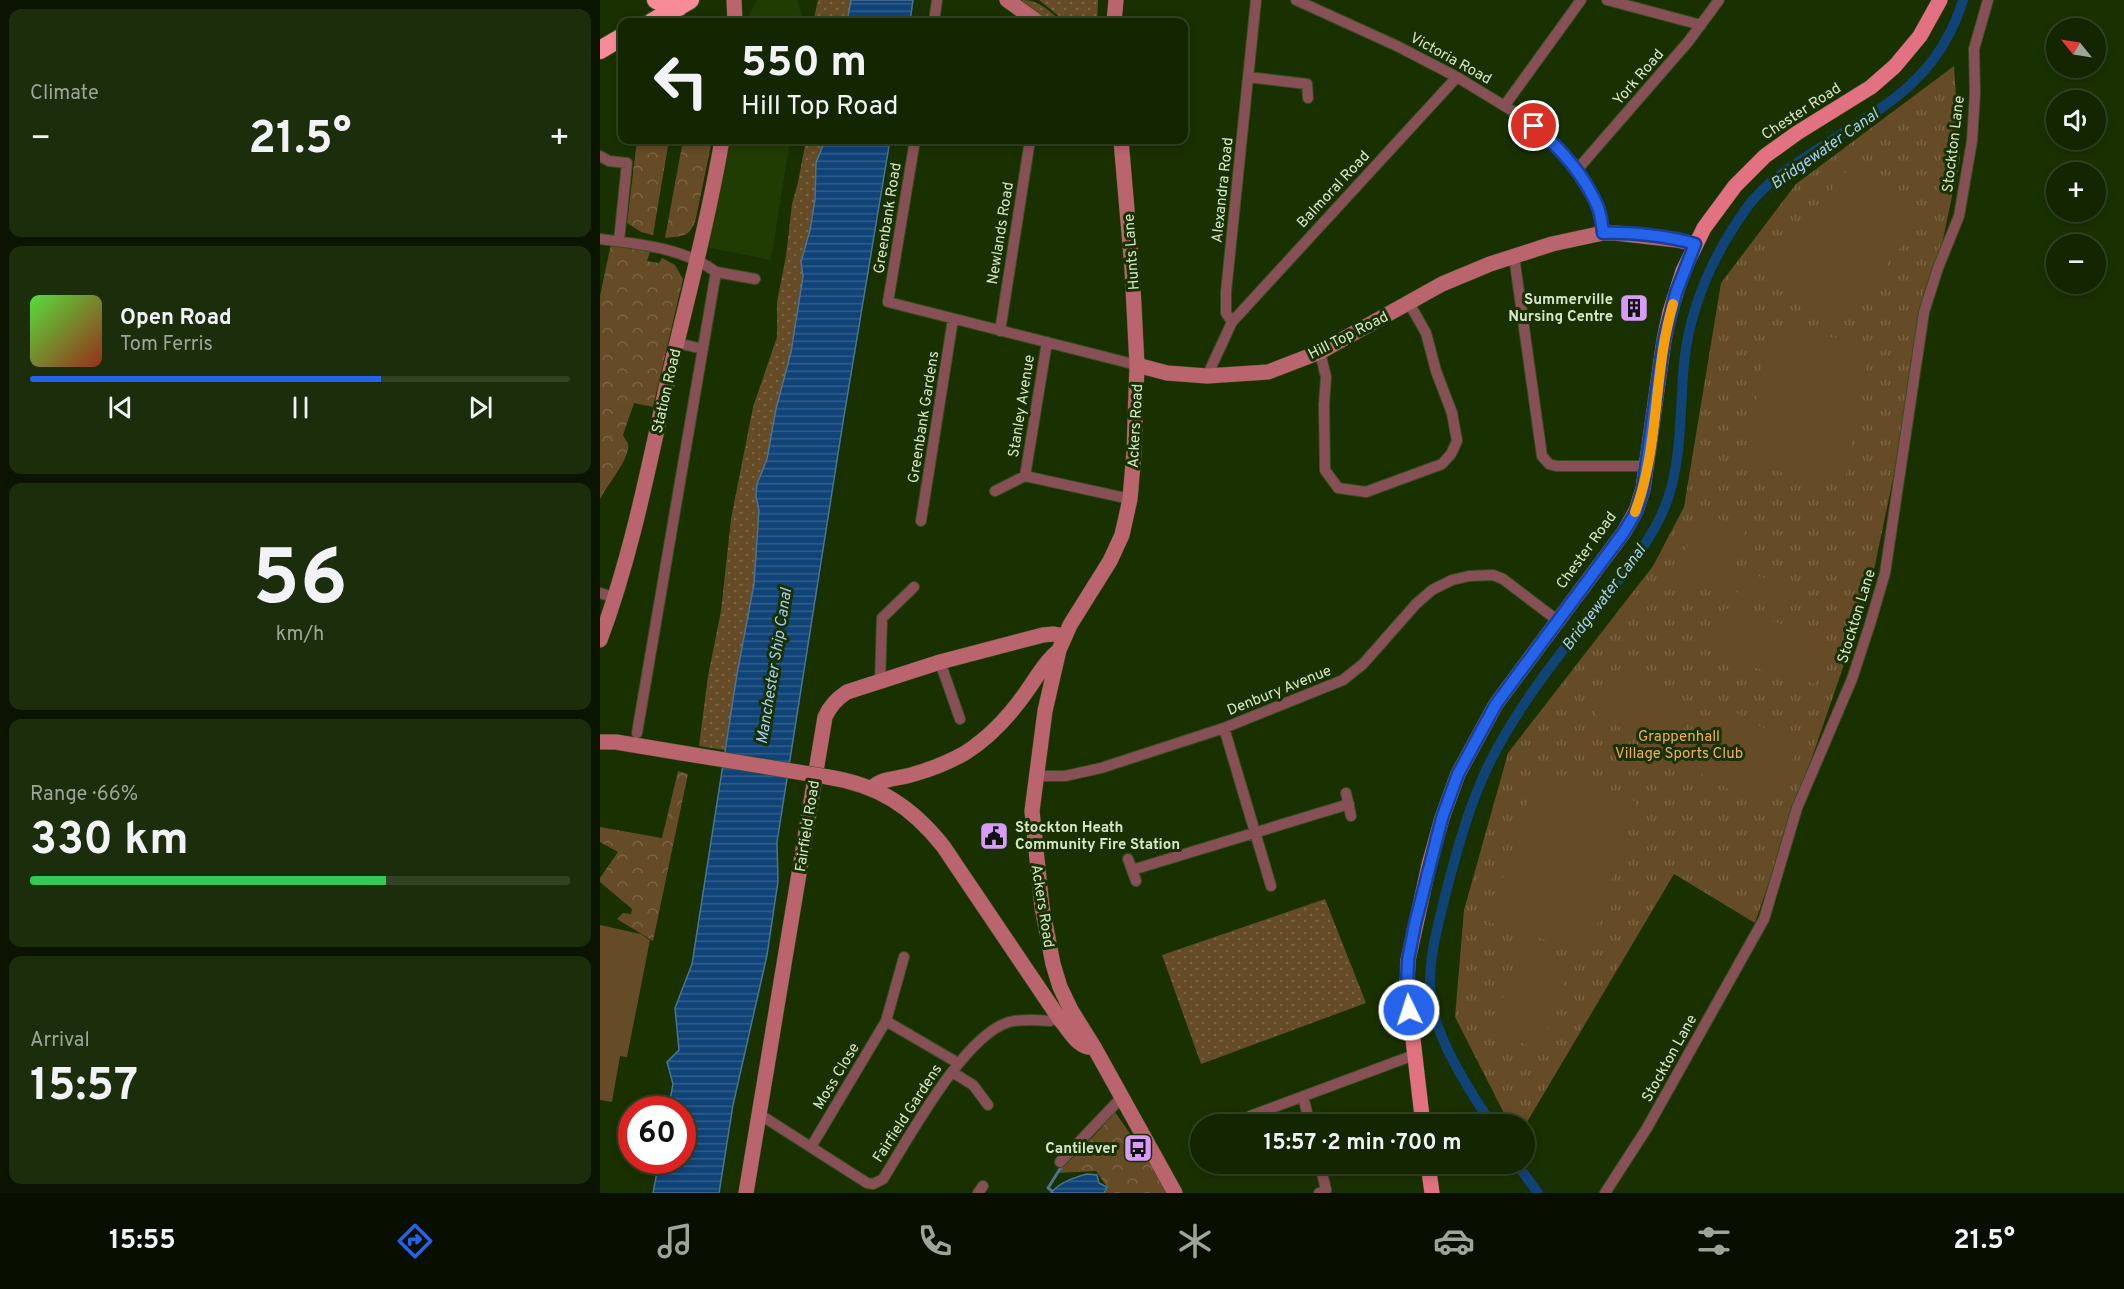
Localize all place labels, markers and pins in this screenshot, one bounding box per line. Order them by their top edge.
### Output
pin [1508,100,1559,151]
place label: Summerville Nursing Centre [1508,291,1613,327]
building icon: Summerville Nursing Centre [1618,292,1650,324]
place label: Stockton Heath Community Fire Station [1015,819,1180,855]
public building icon: Stockton Heath Community Fire Station [978,820,1010,852]
bus stop icon: Cantilever [1122,1132,1154,1164]
place label: Cantilever [1045,1140,1118,1159]

